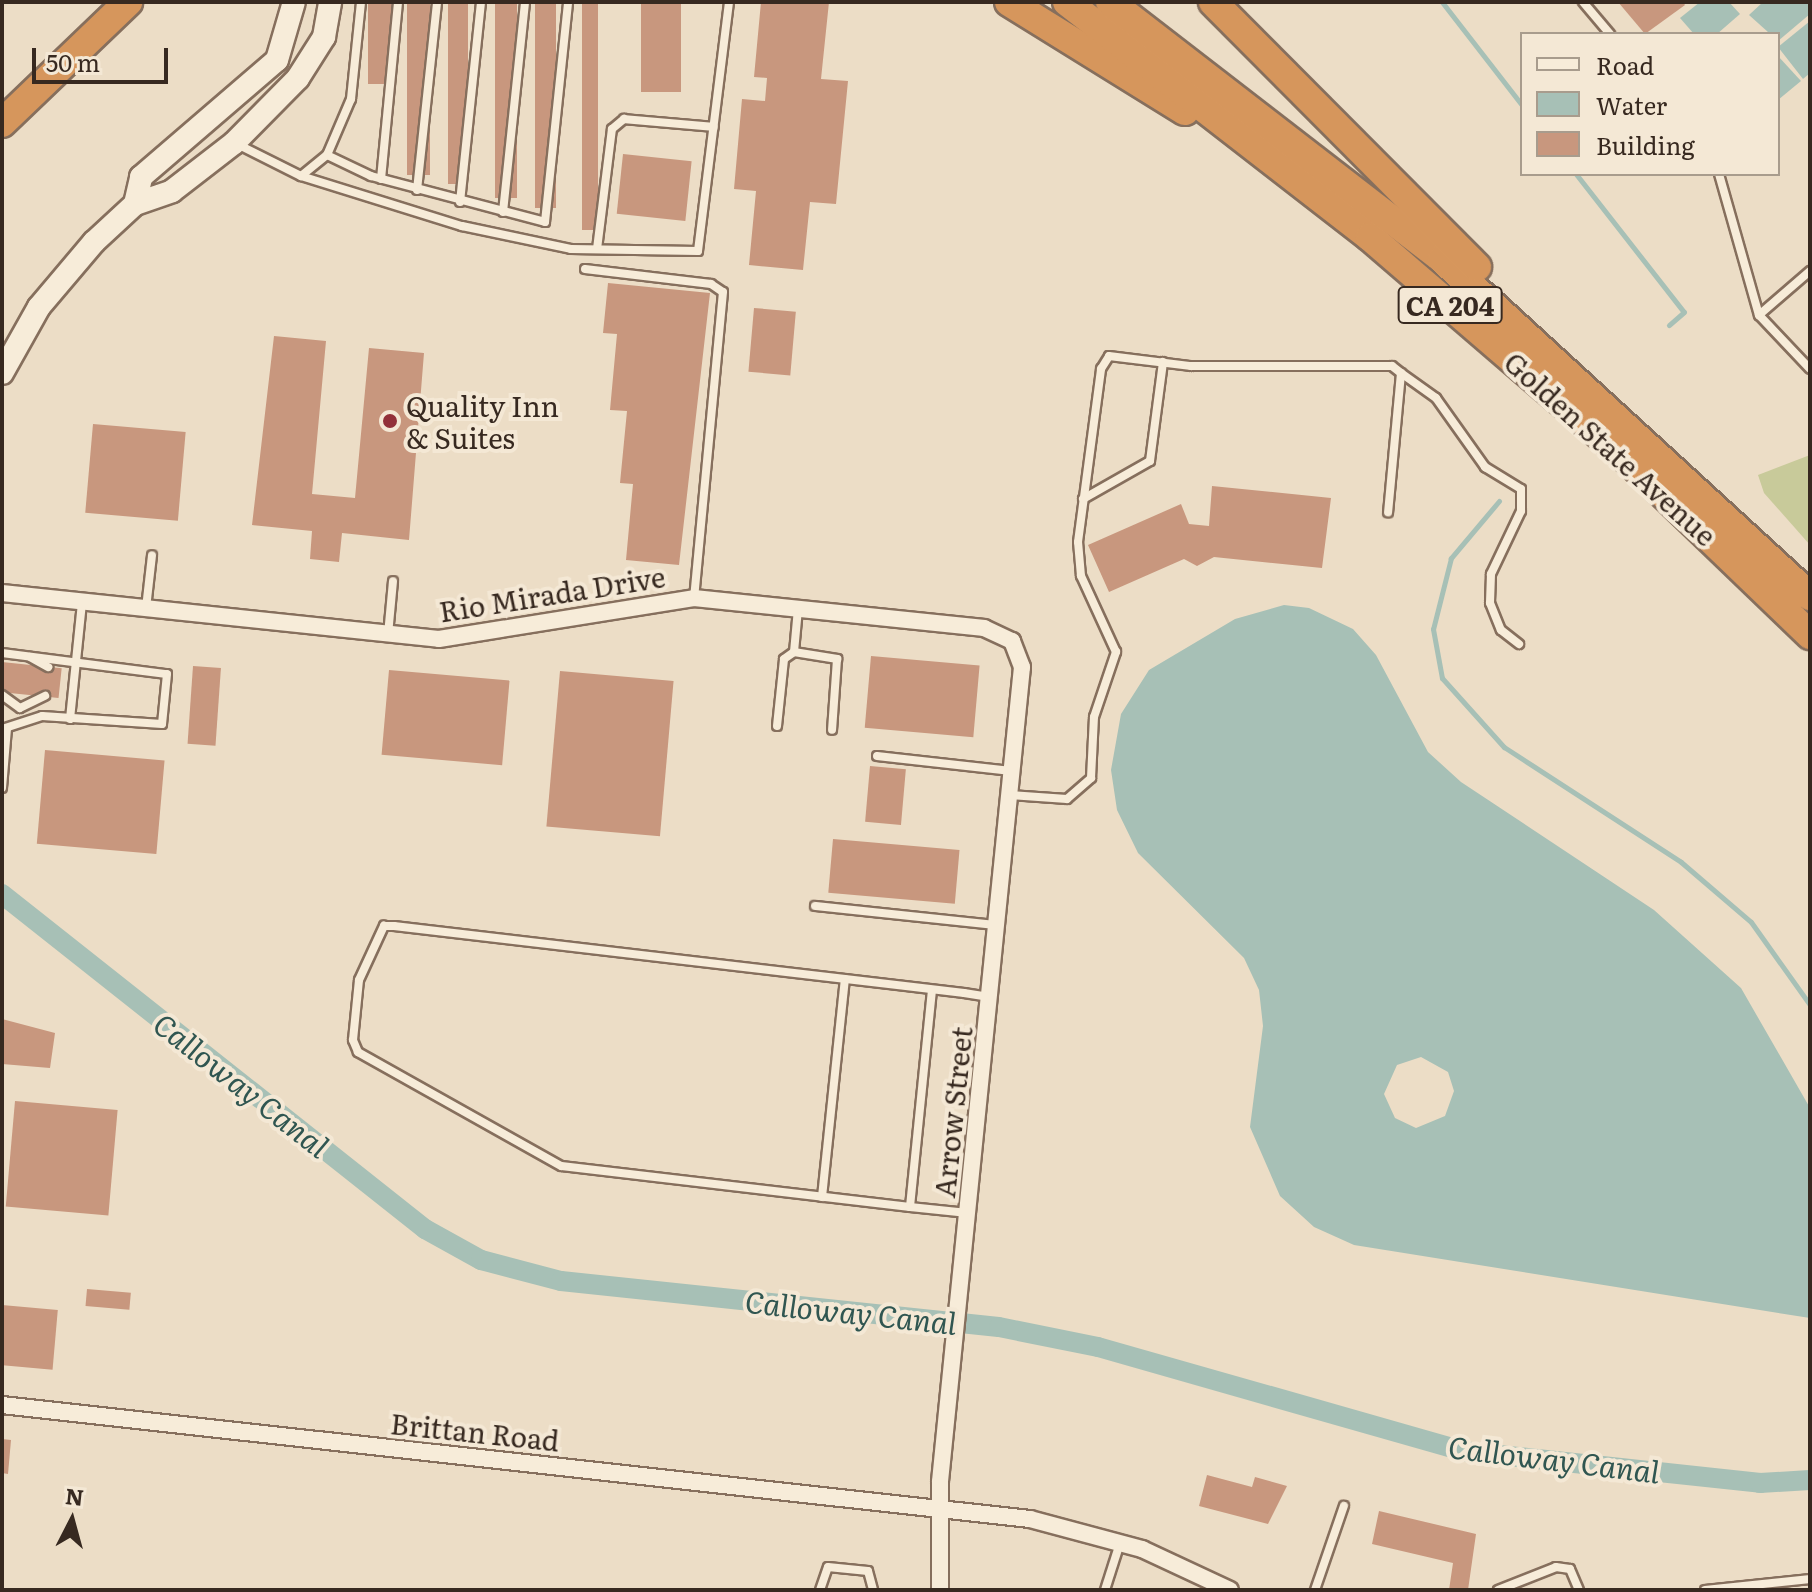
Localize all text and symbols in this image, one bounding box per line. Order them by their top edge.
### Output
scale bar [36,32,172,82]
legend [1520,32,1780,176]
text: 50 m [46,44,100,79]
text: Road [1596,47,1654,82]
text: Water [1596,87,1667,122]
text: Building [1596,127,1695,162]
road number: CA 204 [1396,283,1504,327]
street label: Golden State Avenue [1498,344,1724,552]
place label: Quality Inn & Suites [406,388,559,454]
marker: Quality Inn & Suites [381,412,399,430]
street label: Rio Mirada Drive [437,559,667,627]
water label: Calloway Canal [147,1004,337,1164]
street label: Arrow Street [926,1025,978,1199]
water label: Calloway Canal [744,1282,958,1340]
street label: Brittan Road [389,1405,561,1457]
water label: Calloway Canal [1446,1427,1662,1489]
text: N [64,1478,85,1513]
north arrow [32,1480,112,1560]

